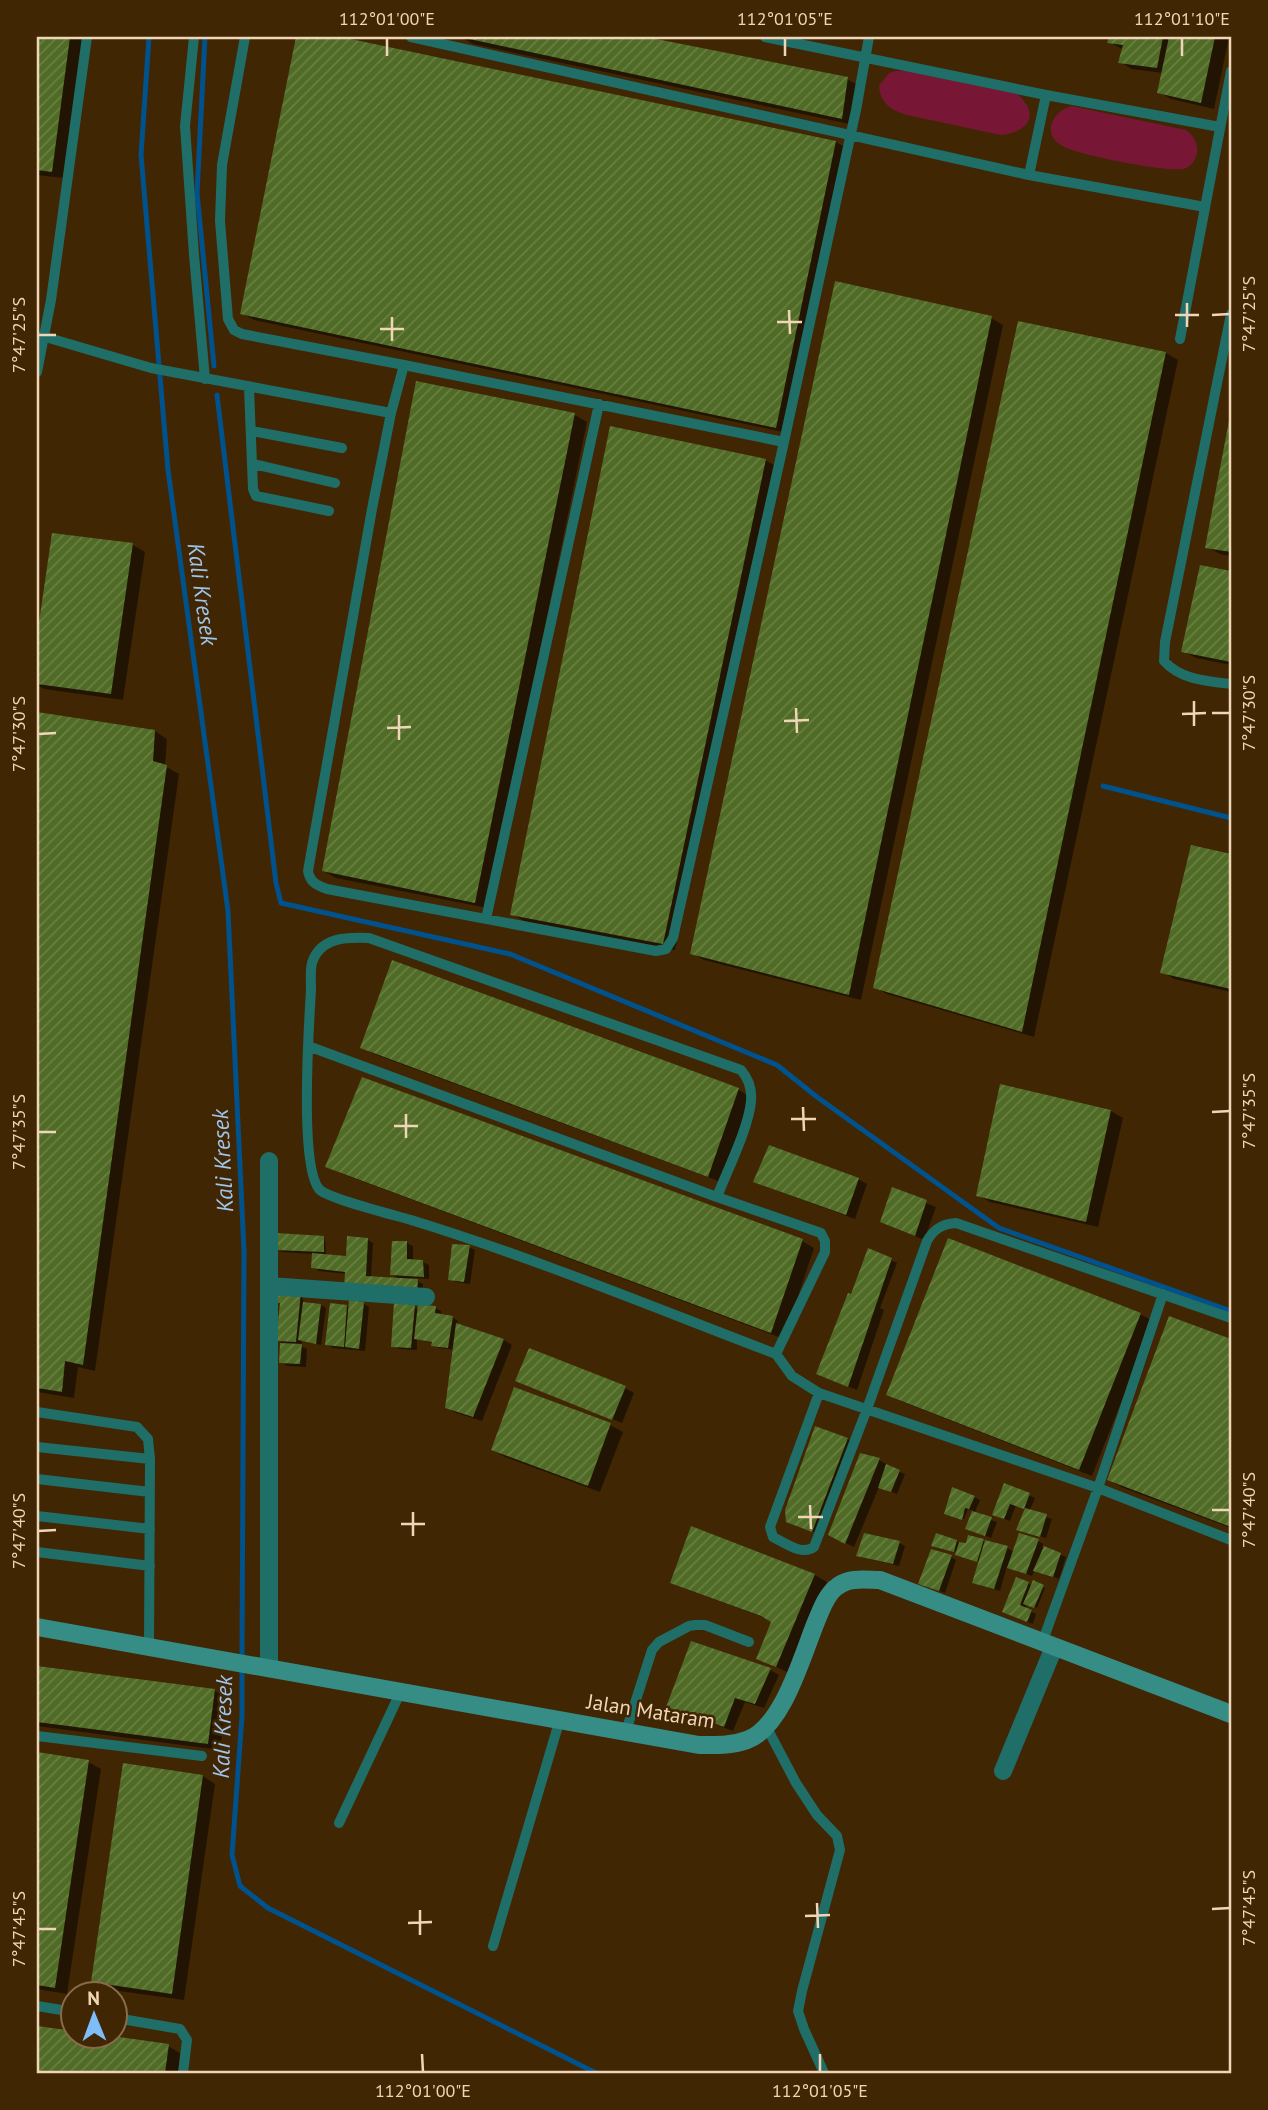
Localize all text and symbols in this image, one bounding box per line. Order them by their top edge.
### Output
text: 112°01'00"E [339,7,435,30]
text: 112°01'05"E [737,7,833,30]
text: 112°01'10"E [1134,7,1230,30]
text: 7°47'25"S [1237,276,1260,352]
text: 7°47'25"S [7,297,30,373]
water label: Kali Kresek [181,541,225,649]
text: 7°47'30"S [1237,675,1260,751]
text: 7°47'30"S [7,696,30,772]
text: 7°47'35"S [1237,1073,1260,1149]
text: 7°47'35"S [7,1094,30,1170]
water label: Kali Kresek [205,1107,239,1213]
text: 7°47'40"S [1237,1472,1260,1548]
text: 7°47'40"S [7,1493,30,1569]
water label: Kali Kresek [206,1673,238,1779]
street label: Jalan Mataram [584,1687,717,1734]
text: 7°47'45"S [1237,1870,1260,1946]
text: 7°47'45"S [7,1891,30,1967]
north arrow [60,1980,130,2050]
text: N [87,1986,100,2010]
text: 112°01'00"E [375,2079,471,2102]
text: 112°01'05"E [772,2079,868,2102]

